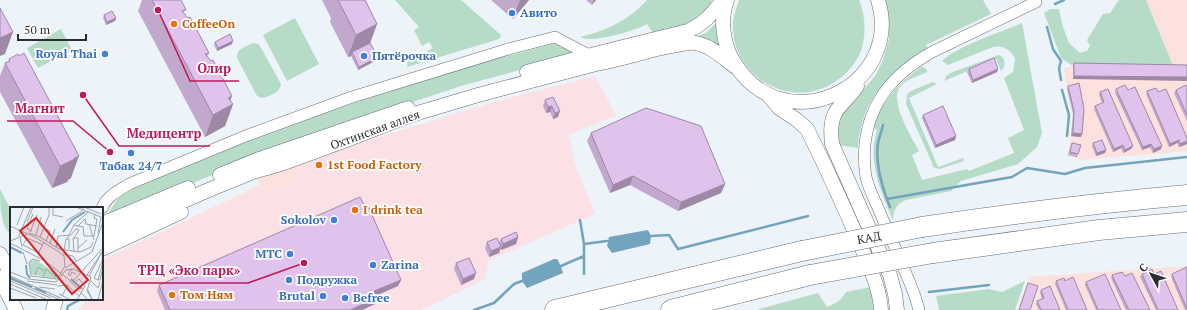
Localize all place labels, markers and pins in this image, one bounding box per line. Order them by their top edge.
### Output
place label: Авито [520,5,557,20]
marker: Авито [507,8,517,18]
place label: CoffeeOn [182,16,235,31]
marker: CoffeeOn [169,19,179,29]
place label: Royal Thai [35,46,97,61]
place label: Пятёрочка [372,48,437,63]
marker: Royal Thai [100,49,110,59]
marker: Пятёрочка [359,51,369,61]
callout: Олир [190,56,239,81]
callout: Магнит [7,96,73,121]
callout: Медицентр [119,121,210,146]
marker: Табак 24/7 [126,148,136,158]
place label: 1st Food Factory [327,157,422,172]
place label: Табак 24/7 [100,158,163,173]
marker: 1st Food Factory [314,160,324,170]
place label: I drink tea [363,202,423,217]
marker: I drink tea [350,205,360,215]
place label: Sokolov [281,212,327,227]
marker: Sokolov [329,215,339,225]
place label: МТС [255,246,282,261]
marker: МТС [285,249,295,259]
place label: Zarina [381,257,419,272]
callout: ТРЦ «Эко парк» [130,258,248,283]
marker: Zarina [368,260,378,270]
place label: Подружка [297,272,357,287]
marker: Подружка [284,275,294,285]
place label: Том Ням [180,287,234,302]
place label: Brutal [279,288,315,303]
marker: Том Ням [167,290,177,300]
place label: Befree [353,290,390,305]
marker: Brutal [318,291,328,301]
marker: Befree [340,293,350,303]

